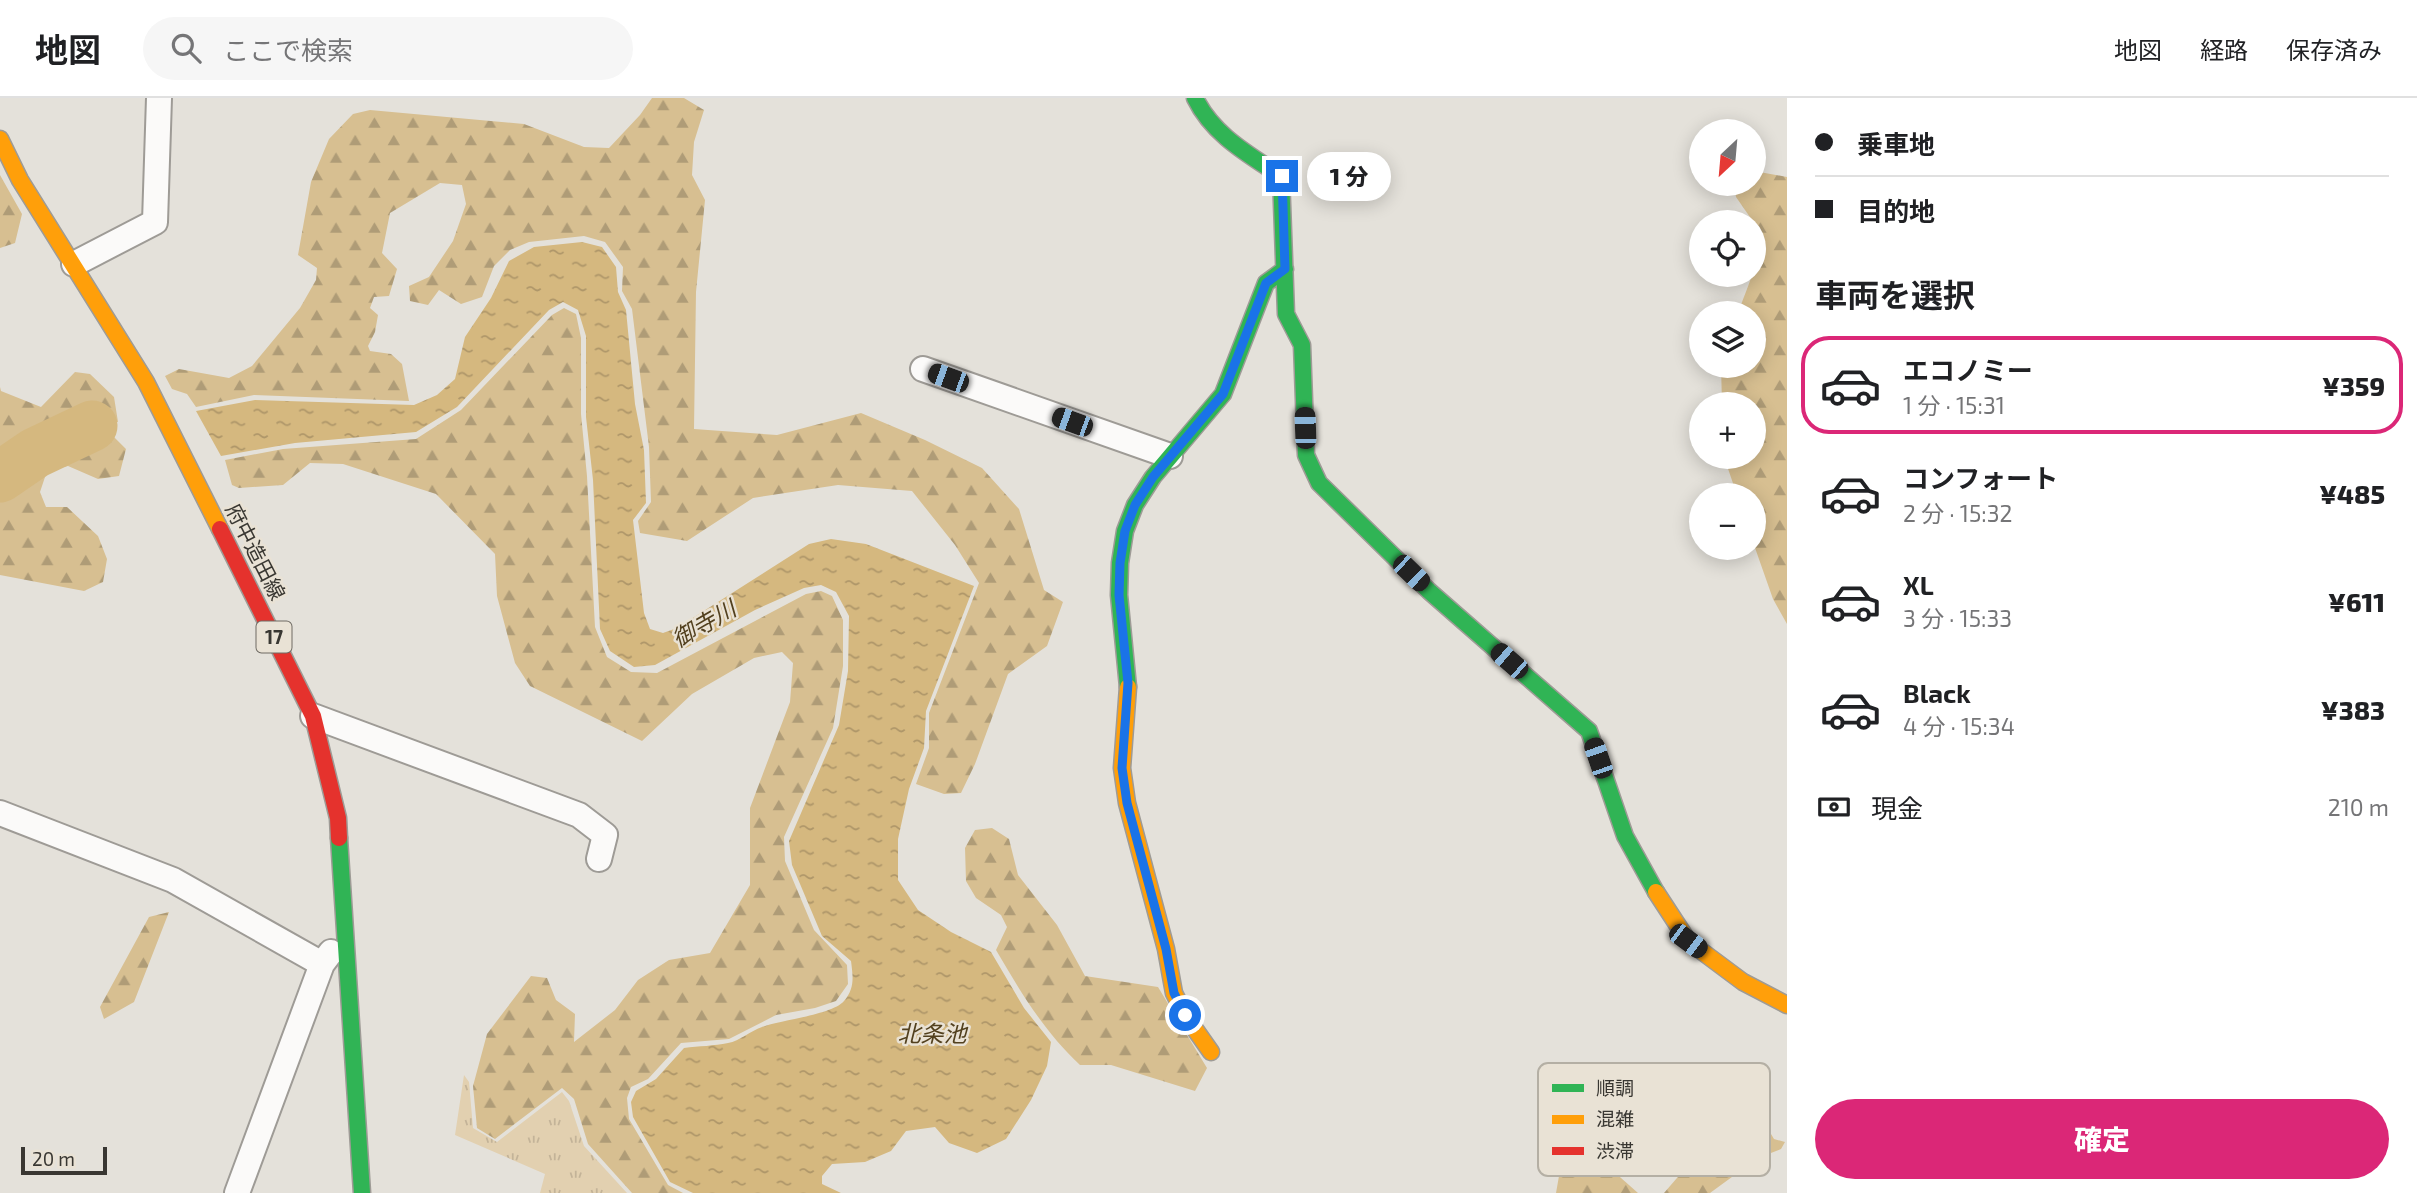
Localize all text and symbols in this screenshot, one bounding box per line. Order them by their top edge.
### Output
search box [143,17,633,80]
text: 地図 [35,29,101,69]
icon: search [167,29,205,67]
text: ここで検索 [223,34,353,65]
text: 地図 [2114,35,2162,64]
text: 経路 [2200,35,2248,64]
text: 保存済み [2286,35,2382,64]
north arrow [1689,119,1766,196]
map controls [1689,119,1766,560]
text: 乗車地 [1857,128,1935,159]
callout: 1 分 [1306,152,1390,200]
route end [1266,160,1298,192]
text: 1 分 [1330,162,1368,190]
text: 目的地 [1857,195,1935,226]
button: locate [1689,210,1766,287]
text: 車両を選択 [1815,275,1975,313]
button: layers [1689,301,1766,378]
icon: car [1819,354,1882,417]
text: エコノミー [1903,354,2033,385]
car [925,361,972,395]
text: ¥359 [2322,370,2385,401]
text: 1 分 · 15:31 [1903,391,2005,419]
button: + [1689,392,1766,469]
car [1049,405,1096,439]
car [1294,407,1317,449]
icon: car [1819,462,1882,525]
text: コンフォート [1903,462,2058,493]
text: ¥485 [2319,478,2385,509]
button: − [1689,483,1766,560]
street label: 府中造田線 [221,499,291,604]
text: 2 分 · 15:32 [1903,499,2012,527]
car [1389,551,1434,595]
text: XL [1903,569,1934,600]
icon: car [1819,570,1882,633]
text: ¥611 [2328,586,2385,617]
water label: 御寺川 [667,592,743,653]
text: 3 分 · 15:33 [1903,604,2012,632]
road number: 17 [256,622,292,652]
car [1487,639,1532,683]
text: Black [1903,677,1971,708]
icon: car [1819,678,1882,741]
text: ¥383 [2321,694,2385,725]
text: 4 分 · 15:34 [1903,712,2015,740]
car [1582,735,1615,781]
icon: cash [1815,788,1853,826]
text: 現金 [1871,792,1923,823]
text: 210 m [2328,793,2389,821]
car [1665,920,1712,962]
route start [1169,999,1201,1031]
water label: 北条池 [898,1019,969,1047]
legend [1538,1063,1770,1176]
text: 順調 [1596,1076,1634,1099]
button: 確定 [1815,1099,2389,1179]
text: 混雑 [1596,1107,1634,1130]
text: 渋滞 [1596,1139,1634,1162]
scale bar [21,1144,107,1176]
text: 20 m [32,1147,75,1170]

